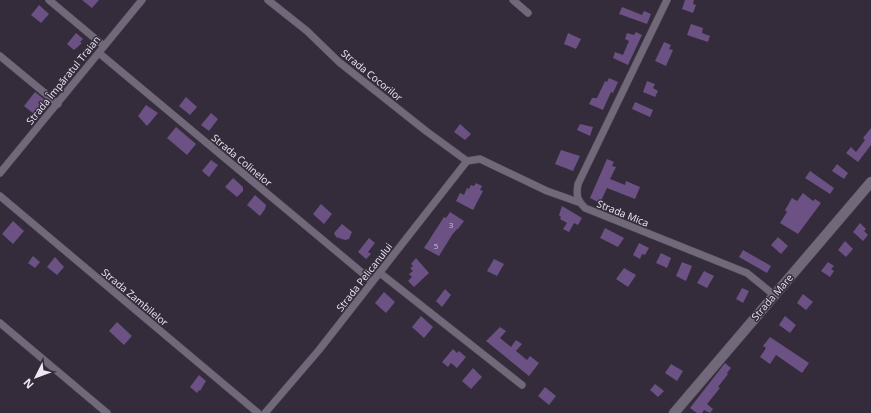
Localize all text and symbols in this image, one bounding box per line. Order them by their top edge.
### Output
street label: Strada Împăratul Traian [23,33,103,127]
street label: Strada Cocorilor [338,46,406,104]
street label: Strada Colinelor [209,131,275,189]
street label: Strada Mica [595,196,651,230]
house number: 3 [449,219,454,230]
street label: Strada Pelicanului [333,240,395,314]
house number: 5 [434,240,439,251]
street label: Strada Zambilelor [99,265,171,329]
street label: Strada Mare [748,271,796,323]
north arrow [16,357,56,397]
text: N [20,376,37,392]

